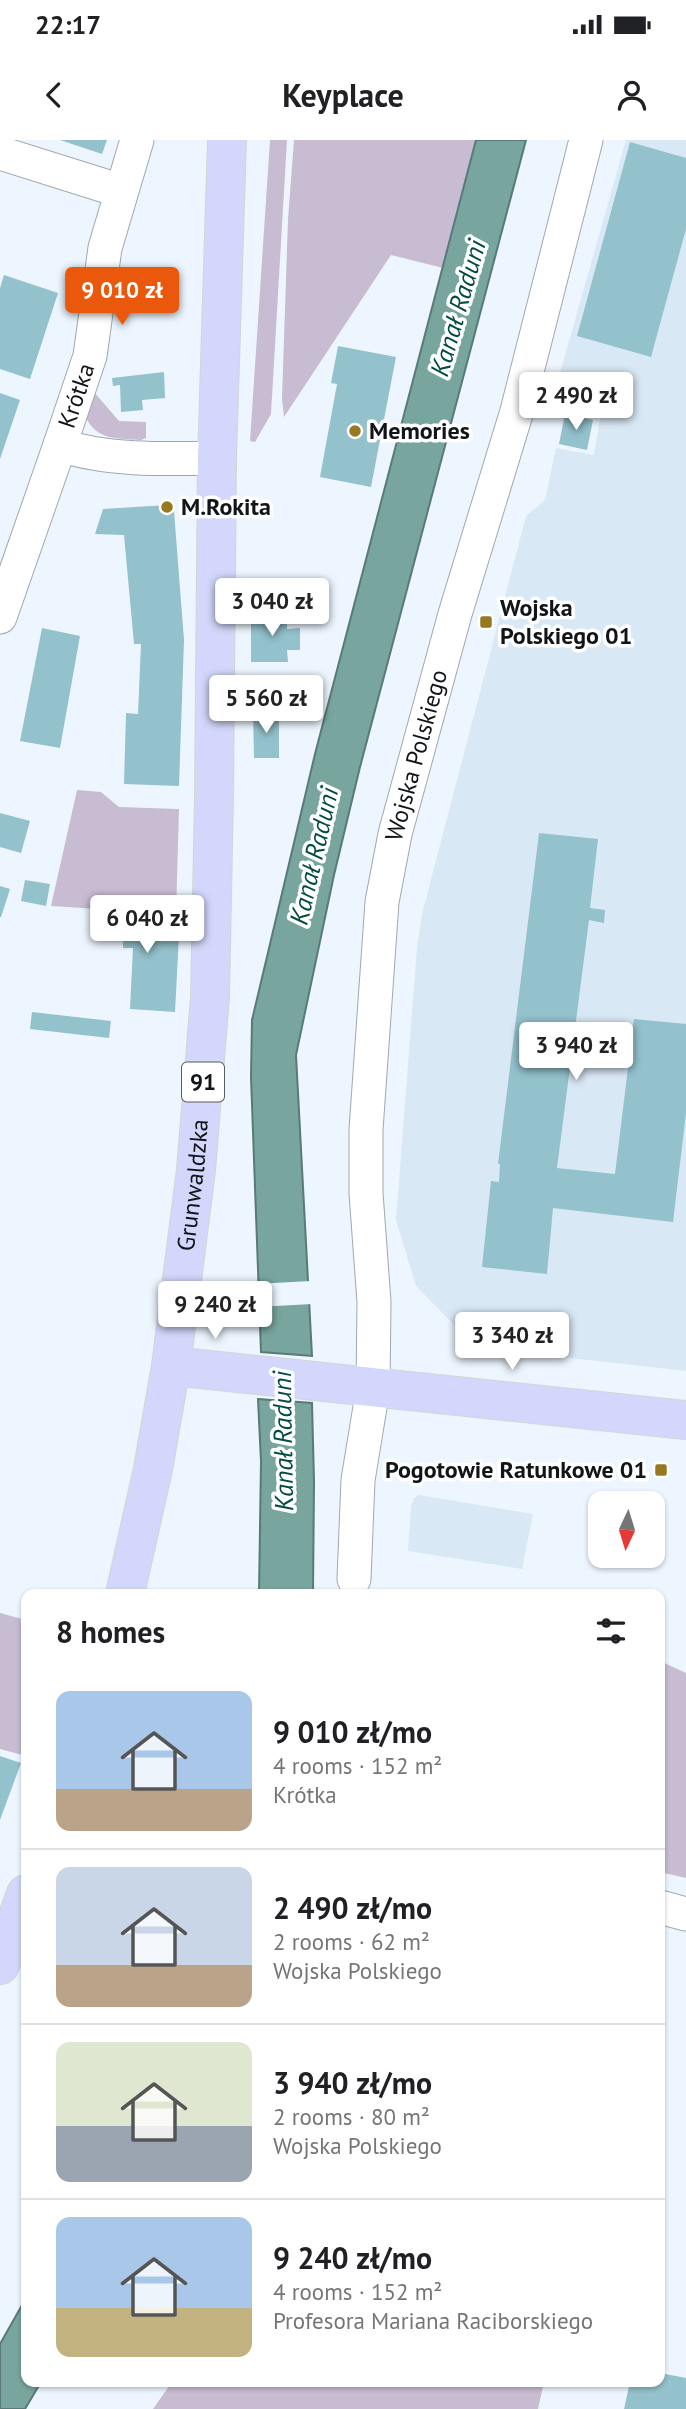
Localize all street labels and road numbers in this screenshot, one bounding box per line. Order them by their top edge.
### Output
street label: Krótka [51,359,101,432]
street label: Wojska Polskiego [378,666,454,844]
road number: 91 [182,1063,224,1102]
street label: Grunwaldzka [170,1118,215,1253]

